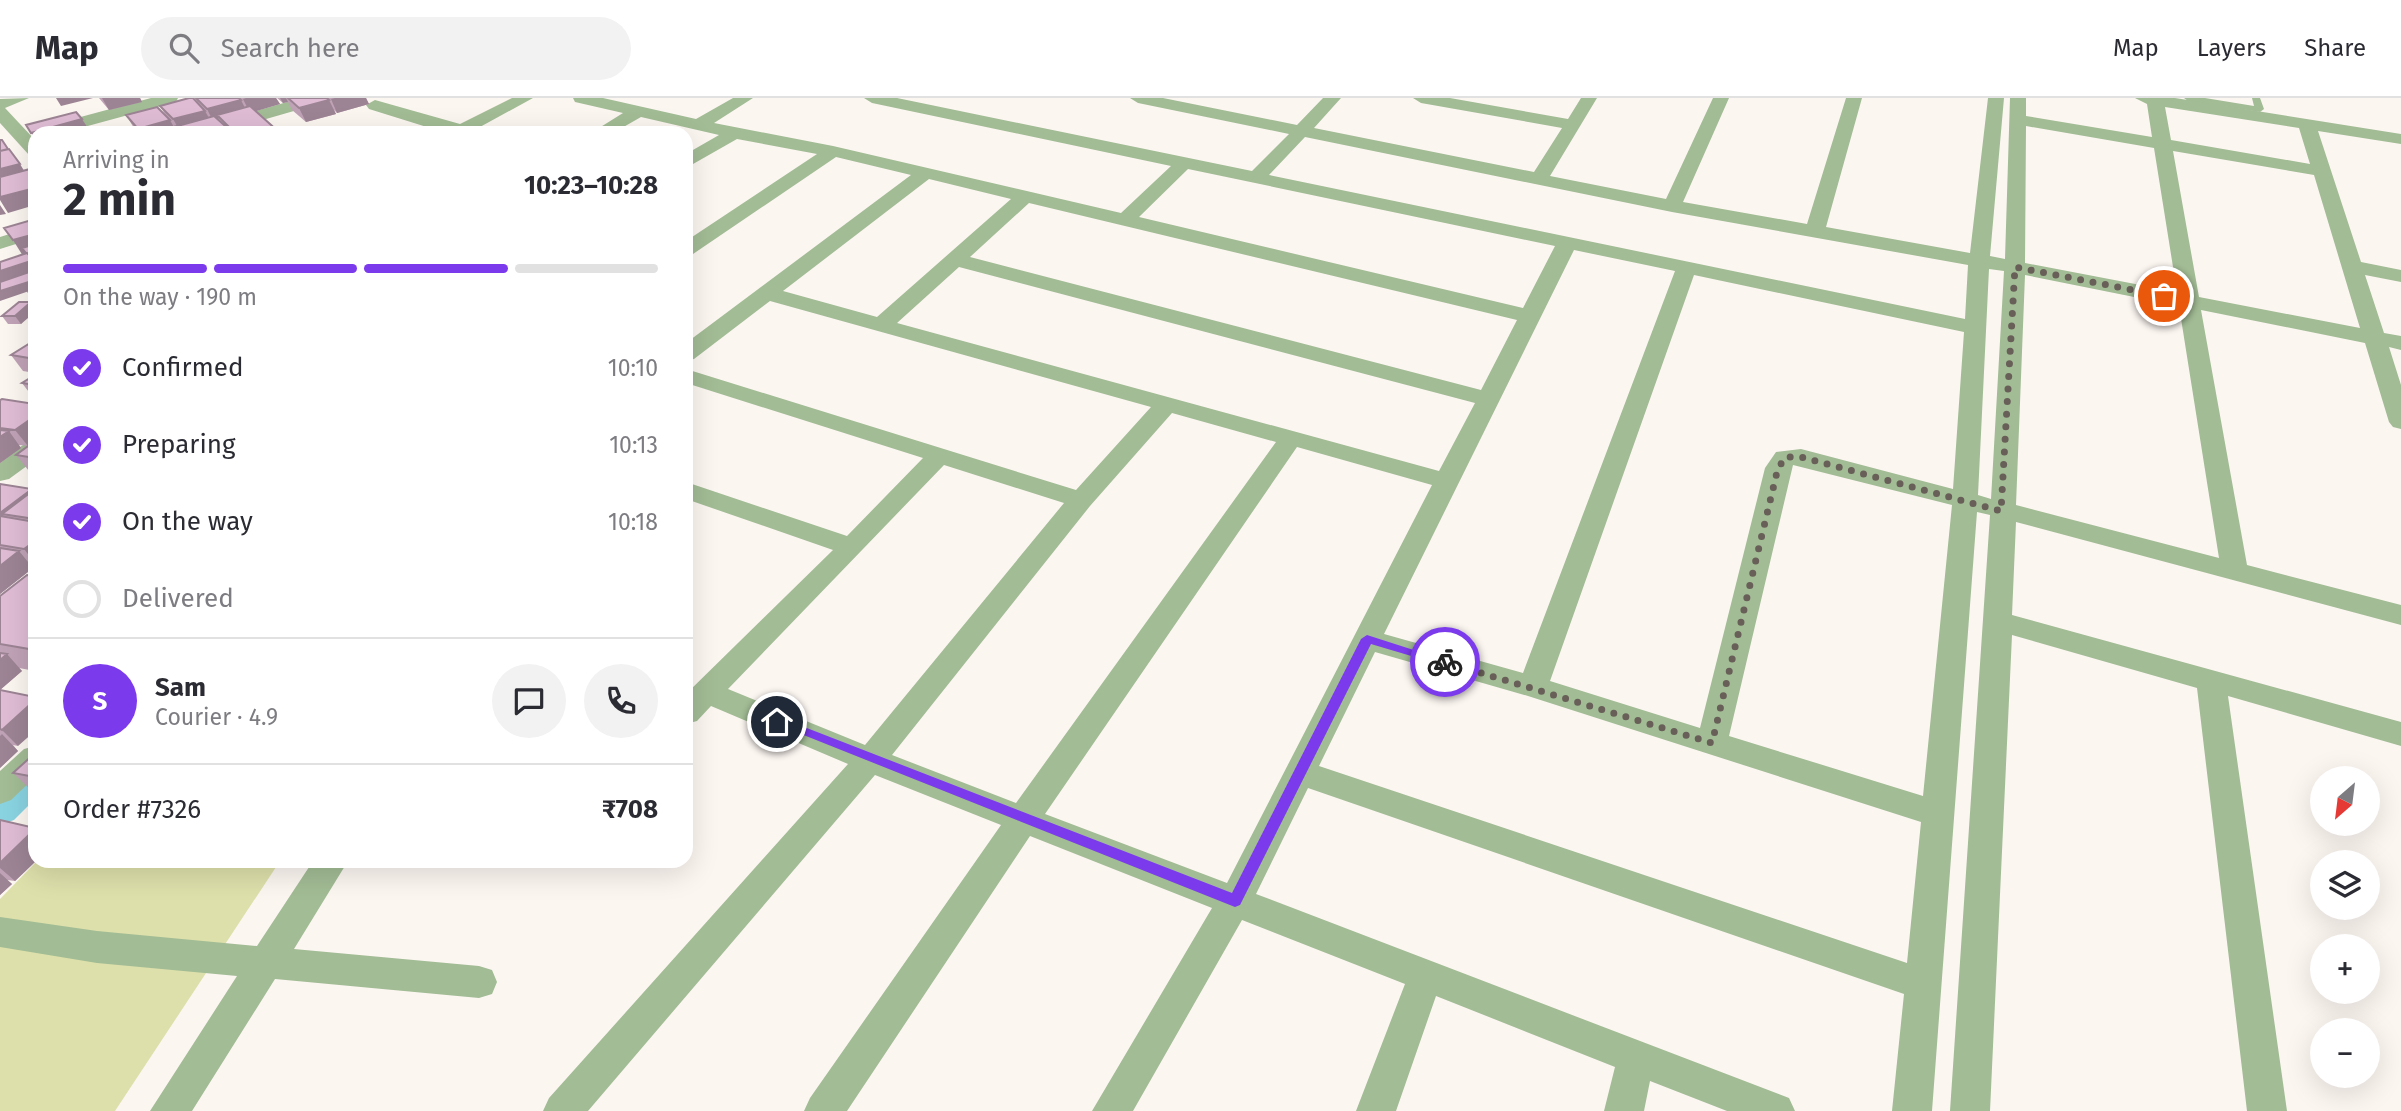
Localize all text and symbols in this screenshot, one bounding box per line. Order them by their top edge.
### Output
search box [141,17,631,80]
text: Map [35,28,99,68]
icon: search [165,29,203,67]
text: Search here [221,33,360,64]
text: Map [2113,34,2159,62]
text: Layers [2197,34,2266,62]
text: Share [2304,34,2366,62]
text: Arriving in [63,146,170,174]
text: 10:23–10:28 [524,170,658,201]
text: 2 min [63,172,176,227]
pin [2134,266,2194,326]
icon: bag [2145,277,2183,315]
text: On the way · 190 m [63,283,257,311]
icon: check [63,349,101,387]
text: Confirmed [122,352,243,383]
text: 10:10 [608,354,658,382]
icon: check [63,426,101,464]
text: Preparing [122,429,235,460]
text: 10:13 [609,431,658,459]
icon: check [63,503,101,541]
text: On the way [122,506,253,537]
text: 10:18 [608,508,658,536]
text: Delivered [122,583,234,614]
courier [1410,627,1480,697]
icon: bike [1426,643,1464,681]
button: chat [492,664,566,738]
button: phone [584,664,658,738]
text: Sam [155,672,206,703]
text: S [93,686,107,717]
pin [747,692,807,752]
text: Courier · 4.9 [155,703,278,731]
icon: home [758,703,796,741]
north arrow [2310,766,2380,836]
map controls [2310,766,2380,1088]
text: Order #7326 [63,794,201,825]
text: ₹708 [602,794,658,825]
button: layers [2310,850,2380,920]
button: + [2310,934,2380,1004]
button: − [2310,1018,2380,1088]

